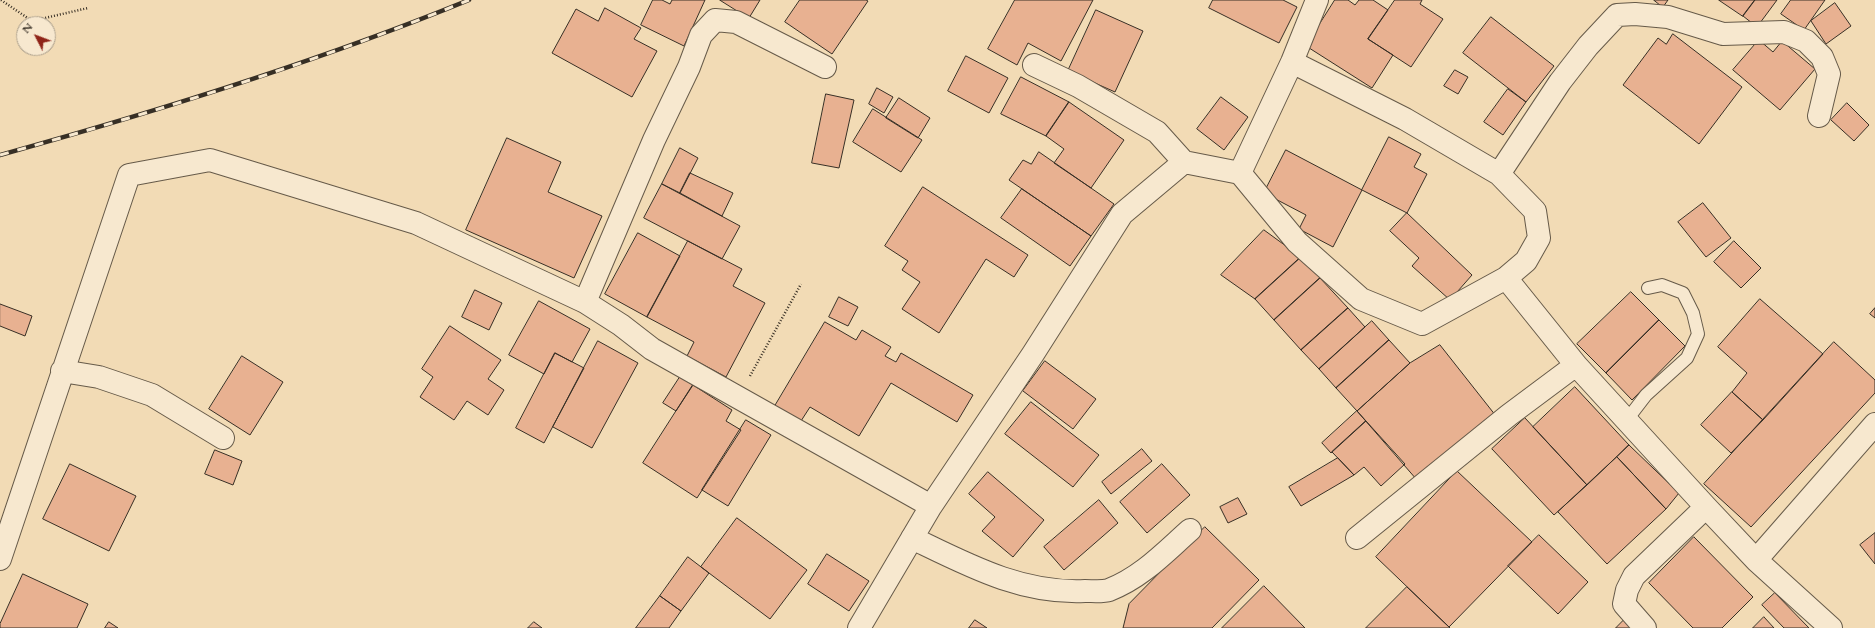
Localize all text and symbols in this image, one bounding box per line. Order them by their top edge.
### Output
north arrow [16,16,56,56]
text: N [19,20,36,37]

